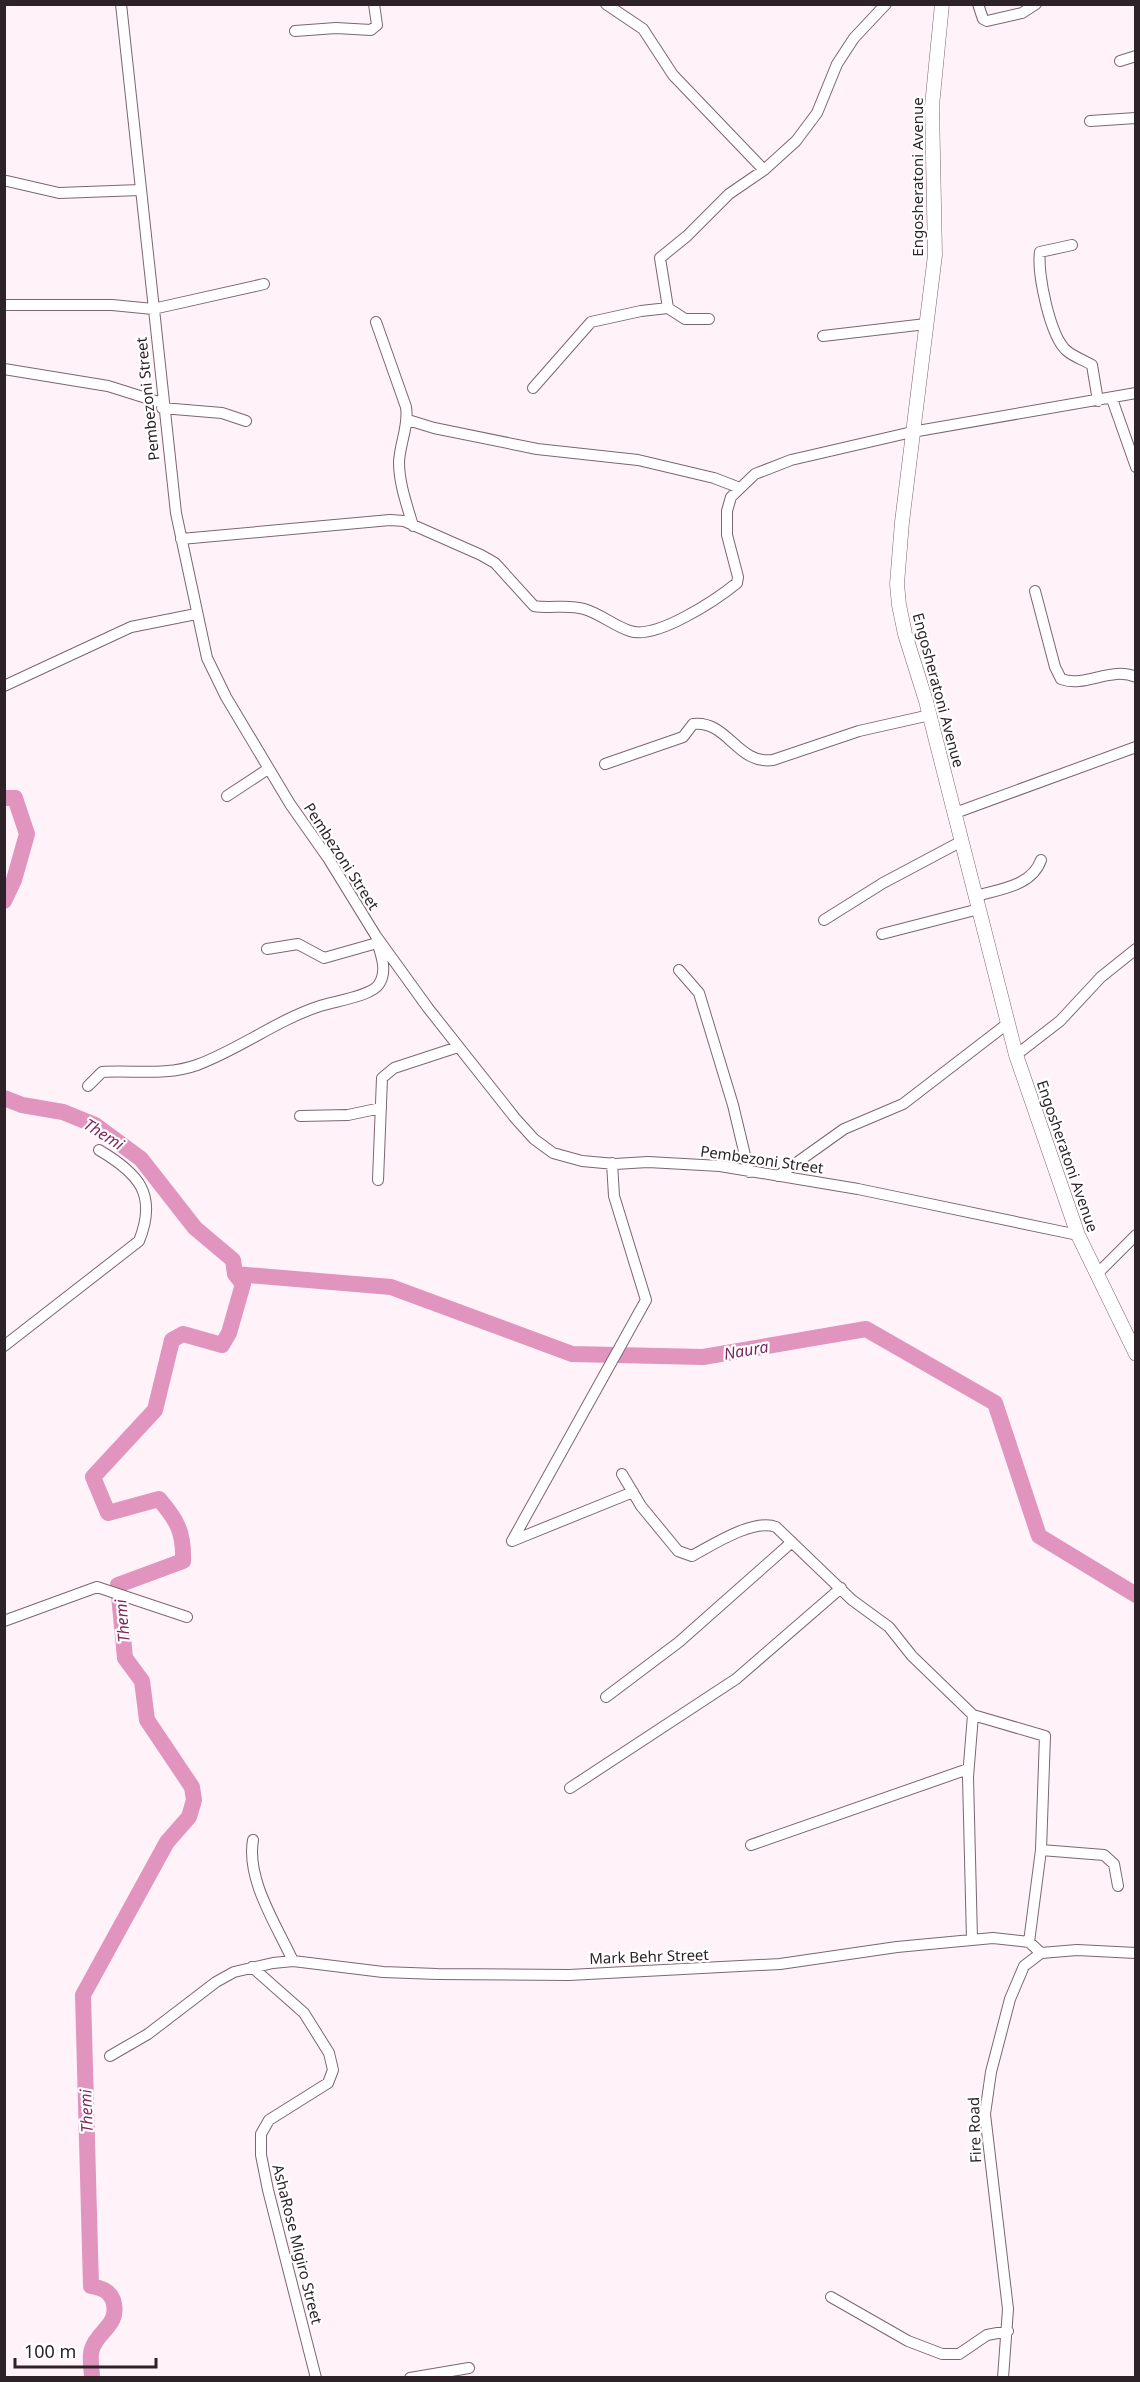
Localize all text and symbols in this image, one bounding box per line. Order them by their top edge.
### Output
street label: Engosheratoni Avenue [907,97,927,257]
street label: Pembezoni Street [131,336,163,462]
street label: Engosheratoni Avenue [909,610,969,770]
street label: Pembezoni Street [300,798,385,914]
street label: Engosheratoni Avenue [1033,1077,1103,1235]
water label: Themi [80,1113,129,1155]
street label: Pembezoni Street [699,1140,825,1178]
water label: Naura [722,1335,770,1365]
water label: Themi [109,1598,135,1644]
street label: Mark Behr Street [589,1944,710,1968]
water label: Themi [74,2088,98,2133]
street label: Fire Road [963,2097,985,2163]
street label: AshaRose Migiro Street [268,2162,328,2326]
scale bar [15,2331,156,2369]
text: 100 m [24,2339,76,2363]

